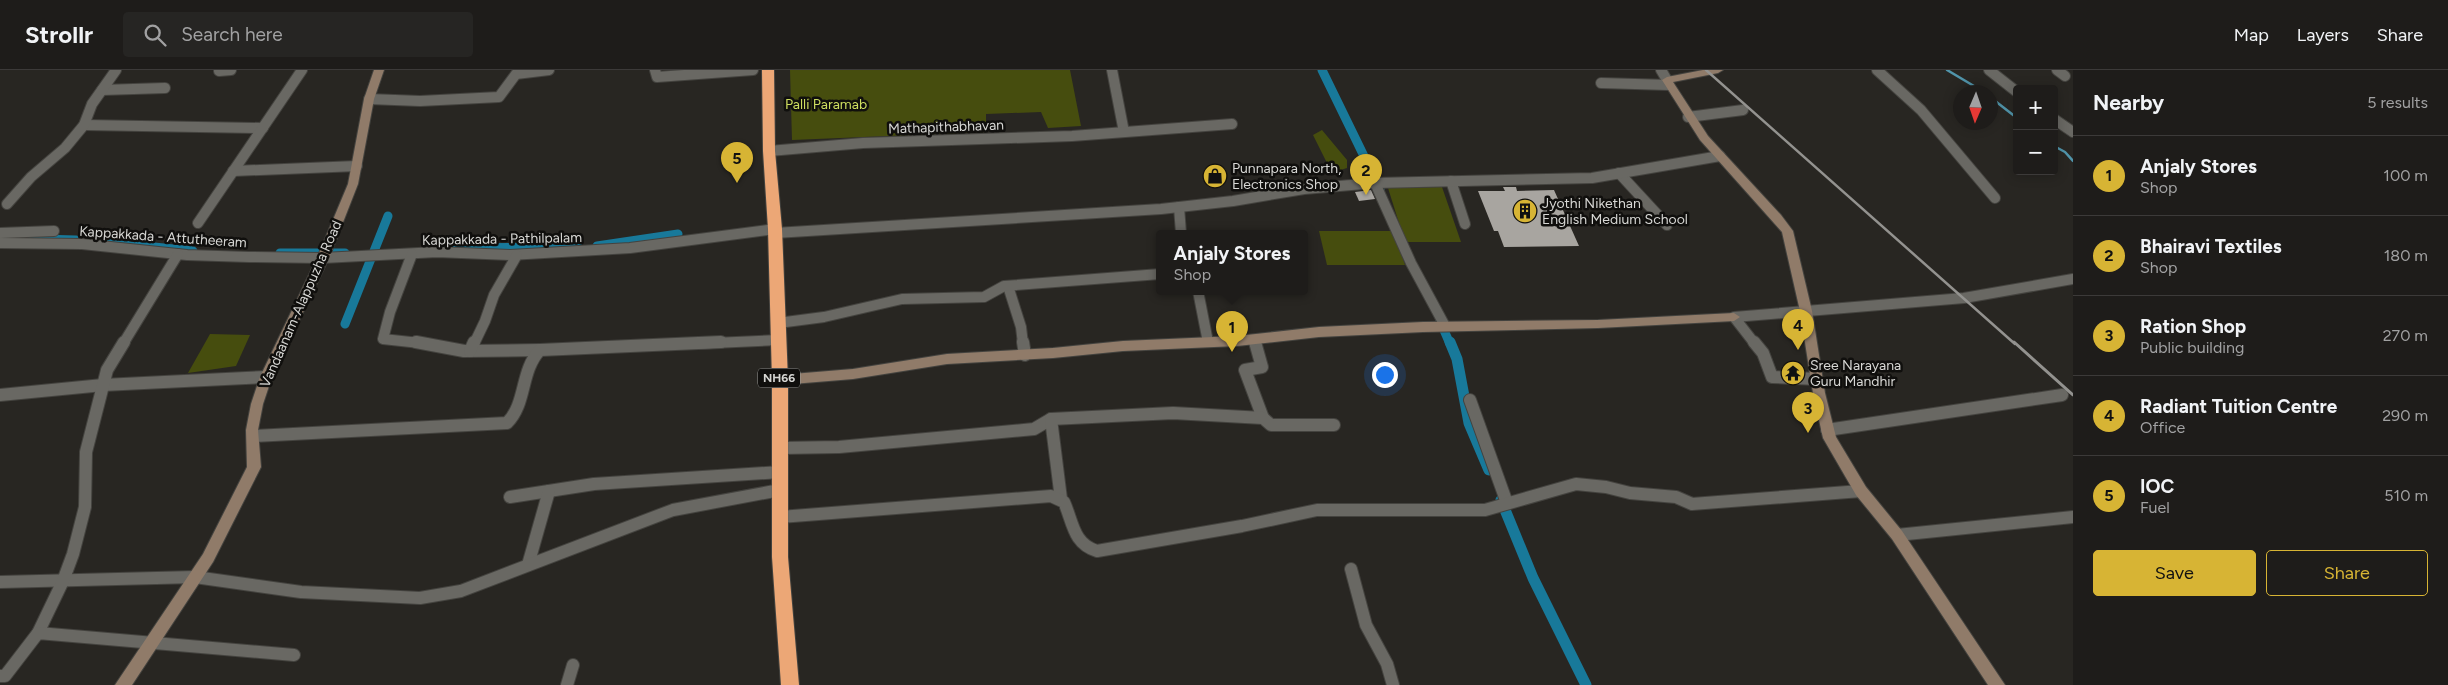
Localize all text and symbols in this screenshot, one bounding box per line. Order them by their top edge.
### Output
search box [123,12,473,57]
text: Strollr [25,20,93,49]
icon: search [141,21,169,49]
text: Search here [181,23,283,46]
text: Map [2234,24,2269,46]
text: Layers [2297,24,2349,46]
text: Share [2377,24,2423,46]
north arrow [1953,85,1998,130]
map controls [2013,85,2058,175]
button: + [2013,85,2058,130]
text: Nearby [2093,90,2164,115]
text: 5 results [2367,93,2428,112]
park label: Palli Paramab [785,96,867,113]
street label: Mathapithabhavan [888,116,1004,138]
button: − [2013,130,2058,175]
pin: 5 [721,142,753,183]
pin: 2 [1350,154,1382,195]
text: Anjaly Stores [2140,155,2257,178]
place label: Punnapara North, Electronics Shop [1232,160,1341,193]
shop icon: Punnapara North, Electronics Shop [1202,163,1228,189]
text: 1 [2106,166,2112,185]
text: 100 m [2383,166,2428,185]
text: Shop [2140,178,2178,197]
place label: Jyothi Nikethan English Medium School [1542,195,1688,228]
building icon: Jyothi Nikethan English Medium School [1512,198,1538,224]
street label: Vandaanam-Alappuzha Road [256,218,346,390]
street label: Kappakkada - Attutheeram [79,223,247,251]
street label: Kappakkada - Pathilpalam [422,229,582,249]
popup [1156,230,1308,295]
text: Bhairavi Textiles [2140,235,2282,258]
text: Anjaly Stores [1174,242,1290,265]
text: 2 [2104,246,2114,265]
text: 180 m [2384,246,2428,265]
text: Shop [2140,258,2178,277]
text: Shop [1174,265,1211,284]
pin: 4 [1782,309,1814,350]
pin: 1 [1216,311,1248,352]
text: Ration Shop [2140,315,2246,338]
text: 3 [2105,326,2113,345]
text: 270 m [2383,326,2428,345]
text: Public building [2140,338,2244,357]
place label: Sree Narayana Guru Mandhir [1810,357,1901,390]
temple icon: Sree Narayana Guru Mandhir [1780,360,1806,386]
your location [1372,362,1398,388]
road number: NH66 [758,368,800,388]
pin: 3 [1792,392,1824,433]
text: Radiant Tuition Centre [2140,395,2337,418]
text: 4 [2104,406,2114,425]
text: 290 m [2382,406,2428,425]
text: Office [2140,418,2185,437]
text: IOC [2140,475,2174,498]
text: 5 [2104,486,2114,505]
text: 510 m [2384,486,2428,505]
text: Fuel [2140,498,2170,517]
button: Save [2093,550,2256,596]
button: Share [2266,550,2428,596]

